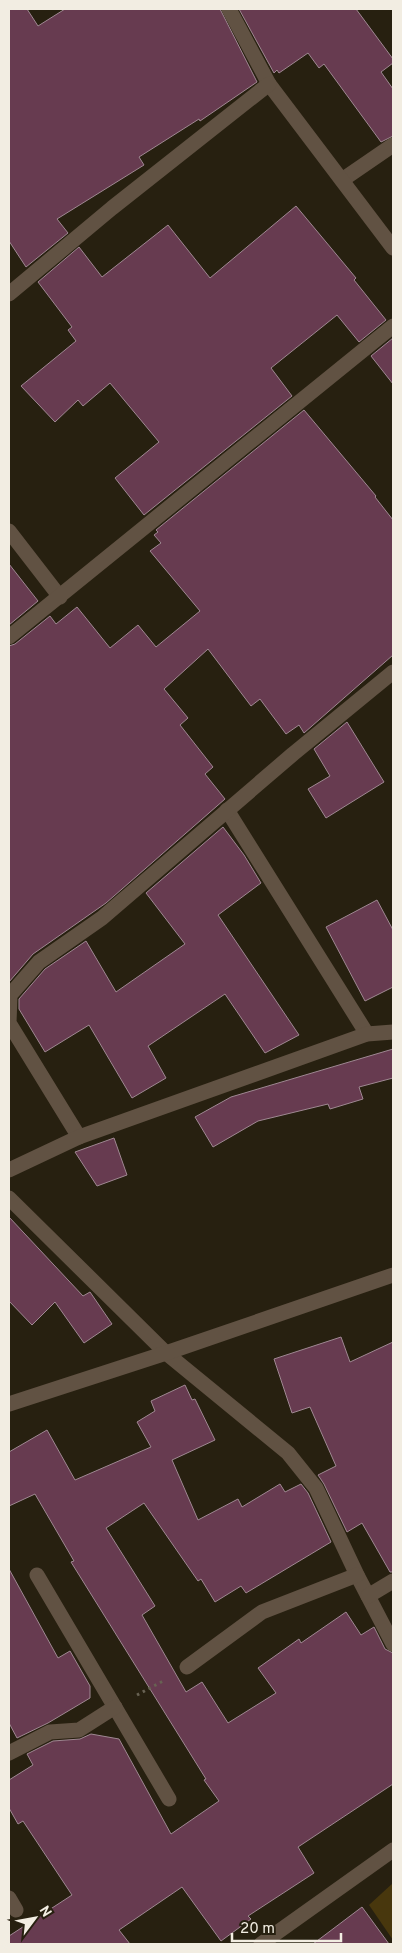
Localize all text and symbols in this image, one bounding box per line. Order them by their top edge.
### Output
north arrow [10,1893,60,1943]
text: N [35,1903,55,1921]
scale bar [232,1910,341,1942]
text: 20 m [240,1920,275,1939]

